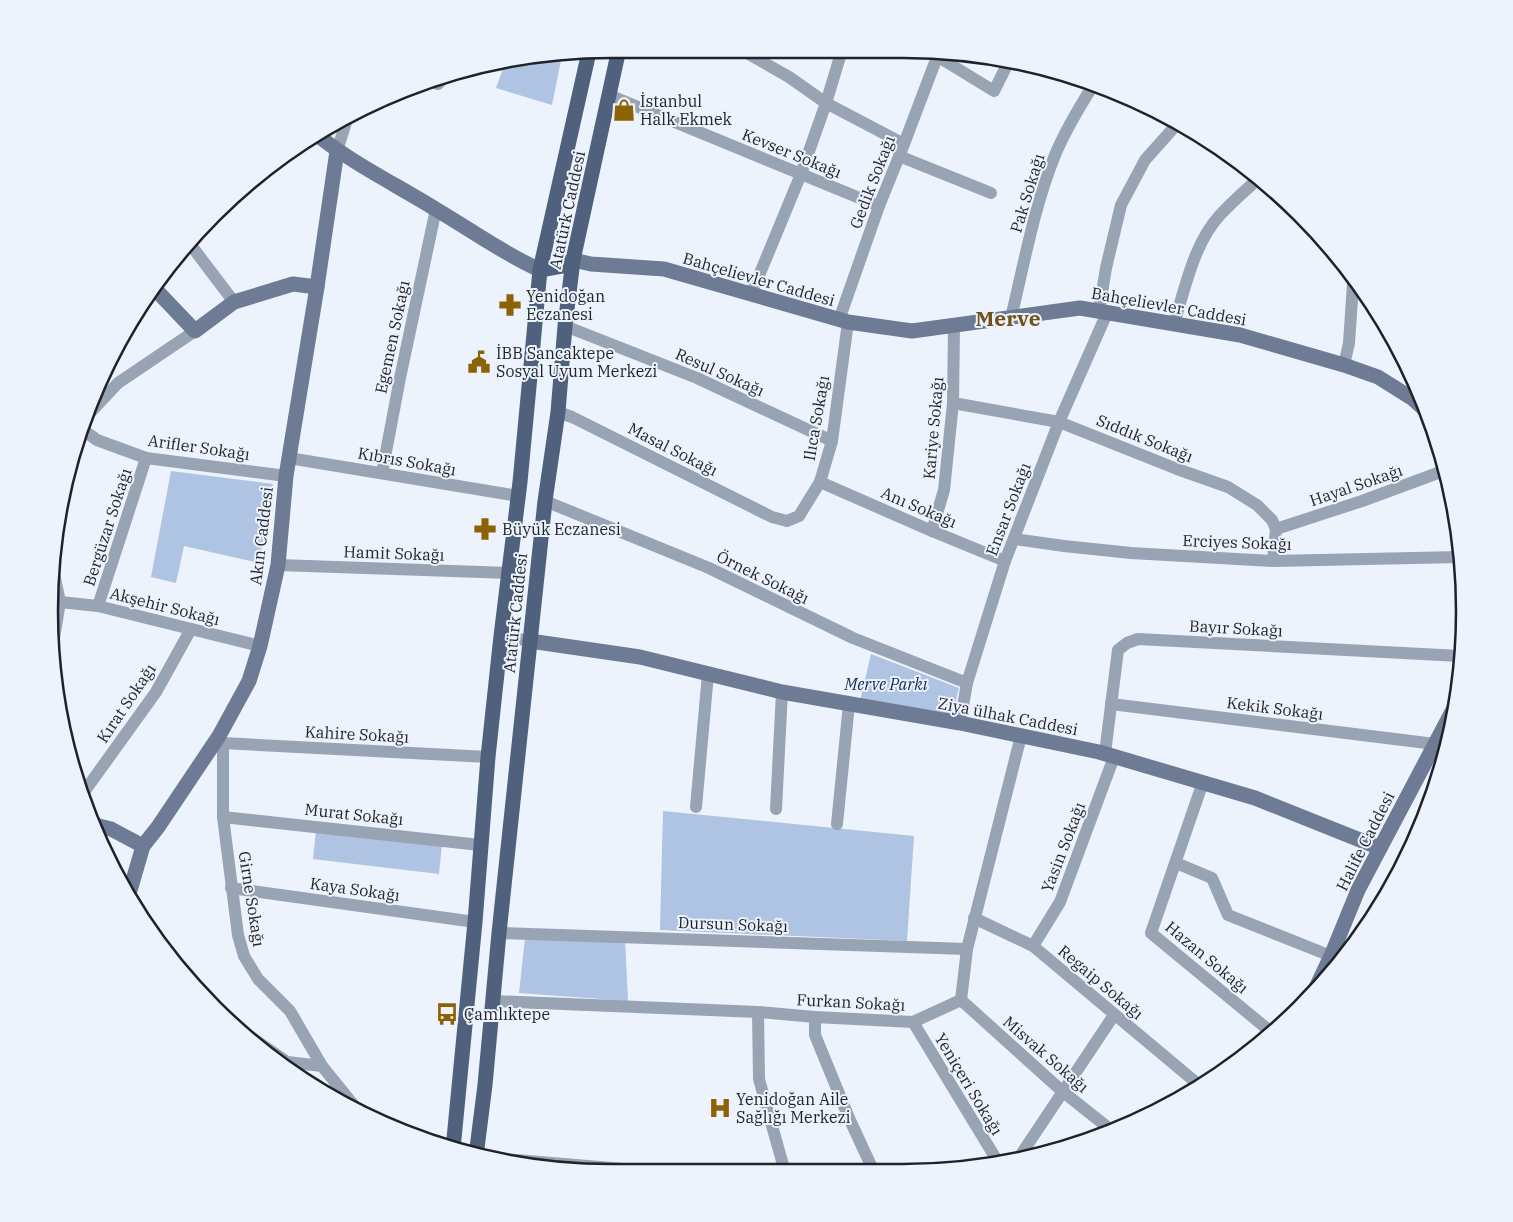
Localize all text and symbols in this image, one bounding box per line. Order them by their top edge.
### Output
place label: İstanbul Halk Ekmek [640,91,733,129]
shop icon: İstanbul Halk Ekmek [611,97,637,123]
street label: Kevser Sokağı [739,124,845,182]
street label: Gedik Sokağı [845,133,899,231]
street label: Atatürk Caddesi [545,149,589,271]
street label: Pak Sokağı [1005,151,1049,235]
street label: Bahçelievler Caddesi [681,248,837,310]
street label: Egemen Sokağı [370,279,414,395]
street label: Bahçelievler Caddesi [1090,283,1248,329]
place label: Yenidoğan Eczanesi [526,286,605,324]
pharmacy icon: Yenidoğan Eczanesi [497,292,523,318]
district label: Merve [975,304,1041,332]
place label: İBB Sancaktepe Sosyal Uyum Merkezi [496,343,657,381]
street label: Resul Sokağı [672,343,768,401]
public building icon: İBB Sancaktepe Sosyal Uyum Merkezi [466,349,492,375]
street label: Ilıca Sokağı [799,374,833,462]
street label: Kariye Sokağı [919,376,947,480]
street label: Sıddık Sokağı [1094,410,1196,466]
street label: Masal Sokağı [625,418,721,480]
street label: Arifler Sokağı [147,430,251,464]
street label: Kıbrıs Sokağı [356,443,458,479]
street label: Ensar Sokağı [981,460,1035,558]
street label: Hayal Sokağı [1307,460,1405,510]
street label: Bergüzar Sokağı [79,465,135,589]
street label: Anı Sokağı [878,482,960,532]
street label: Akın Caddesi [245,486,277,586]
pharmacy icon: Büyük Eczanesi [472,516,498,542]
place label: Büyük Eczanesi [502,519,621,539]
street label: Erciyes Sokağı [1182,530,1292,554]
street label: Hamit Sokağı [343,541,445,565]
street label: Örnek Sokağı [713,546,813,608]
street label: Atatürk Caddesi [499,552,531,674]
street label: Akşehir Sokağı [108,583,222,629]
street label: Bayır Sokağı [1189,616,1283,640]
street label: Kırat Sokağı [92,659,160,747]
park label: Merve Parkı [843,674,928,694]
street label: Kekik Sokağı [1226,692,1324,724]
street label: Ziya ülhak Caddesi [936,693,1080,739]
street label: Kahire Sokağı [304,721,410,747]
street label: Halife Caddesi [1331,788,1399,894]
street label: Murat Sokağı [304,799,404,829]
street label: Yasin Sokağı [1037,799,1089,895]
street label: Girne Sokağı [235,850,269,948]
street label: Kaya Sokağı [309,873,401,905]
street label: Dursun Sokağı [678,912,788,936]
street label: Hazan Sokağı [1161,916,1253,998]
street label: Regaip Sokağı [1054,941,1148,1023]
street label: Furkan Sokağı [796,989,906,1015]
bus stop icon: Çamlıktepe [434,1001,460,1027]
place label: Çamlıktepe [464,1004,550,1024]
street label: Misvak Sokağı [999,1011,1093,1097]
street label: Yeniçeri Sokağı [931,1029,1007,1139]
place label: Yenidoğan Aile Sağlığı Merkezi [736,1089,851,1127]
hospital icon: Yenidoğan Aile Sağlığı Merkezi [707,1095,733,1121]

